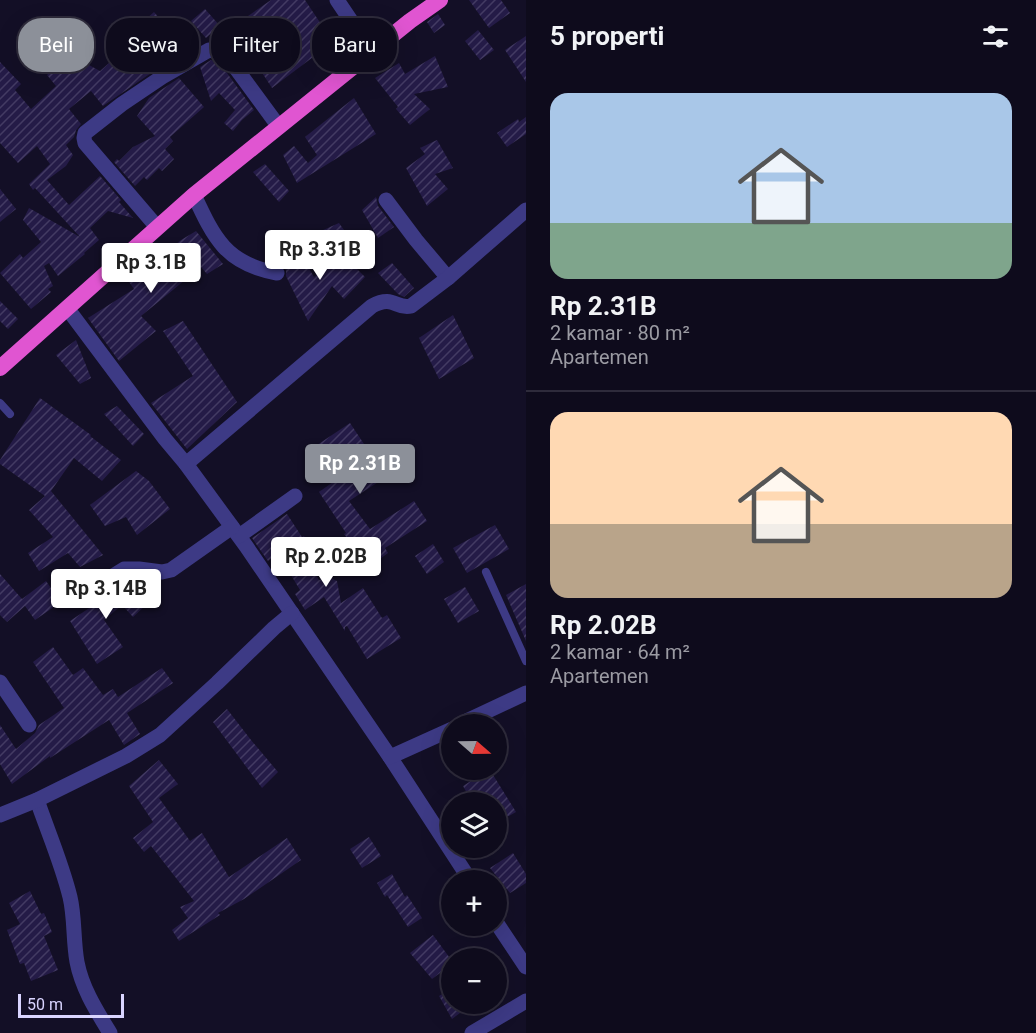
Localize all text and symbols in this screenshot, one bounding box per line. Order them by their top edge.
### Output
chip: Beli [18,18,94,72]
chip: Sewa [106,18,199,72]
chip: Filter [211,18,300,72]
chip: Baru [312,18,397,72]
icon: filters [979,20,1012,53]
text: 5 properti [550,21,664,51]
icon: home [727,132,835,240]
pin: Rp 3.31B [258,230,382,281]
text: Rp 3.31B [279,237,361,261]
pin: Rp 3.1B [96,243,206,294]
text: Rp 3.1B [116,250,186,274]
text: Rp 2.31B [550,291,657,321]
text: 2 kamar · 80 m² [550,321,690,345]
text: Apartemen [550,345,649,369]
pin: Rp 2.31B [298,444,422,495]
text: Rp 2.31B [319,451,401,475]
icon: home [727,451,835,559]
pin: Rp 2.02B [264,537,388,588]
text: Rp 2.02B [285,544,367,568]
pin: Rp 3.14B [44,569,168,620]
text: Rp 3.14B [65,576,147,600]
text: Rp 2.02B [550,610,657,640]
text: 2 kamar · 64 m² [550,640,690,664]
text: Apartemen [550,664,649,688]
north arrow [441,714,507,780]
map controls [441,714,507,1014]
button: layers [441,792,507,858]
button: + [441,870,507,936]
button: − [441,948,507,1014]
scale bar [18,991,124,1018]
text: 50 m [27,995,63,1014]

